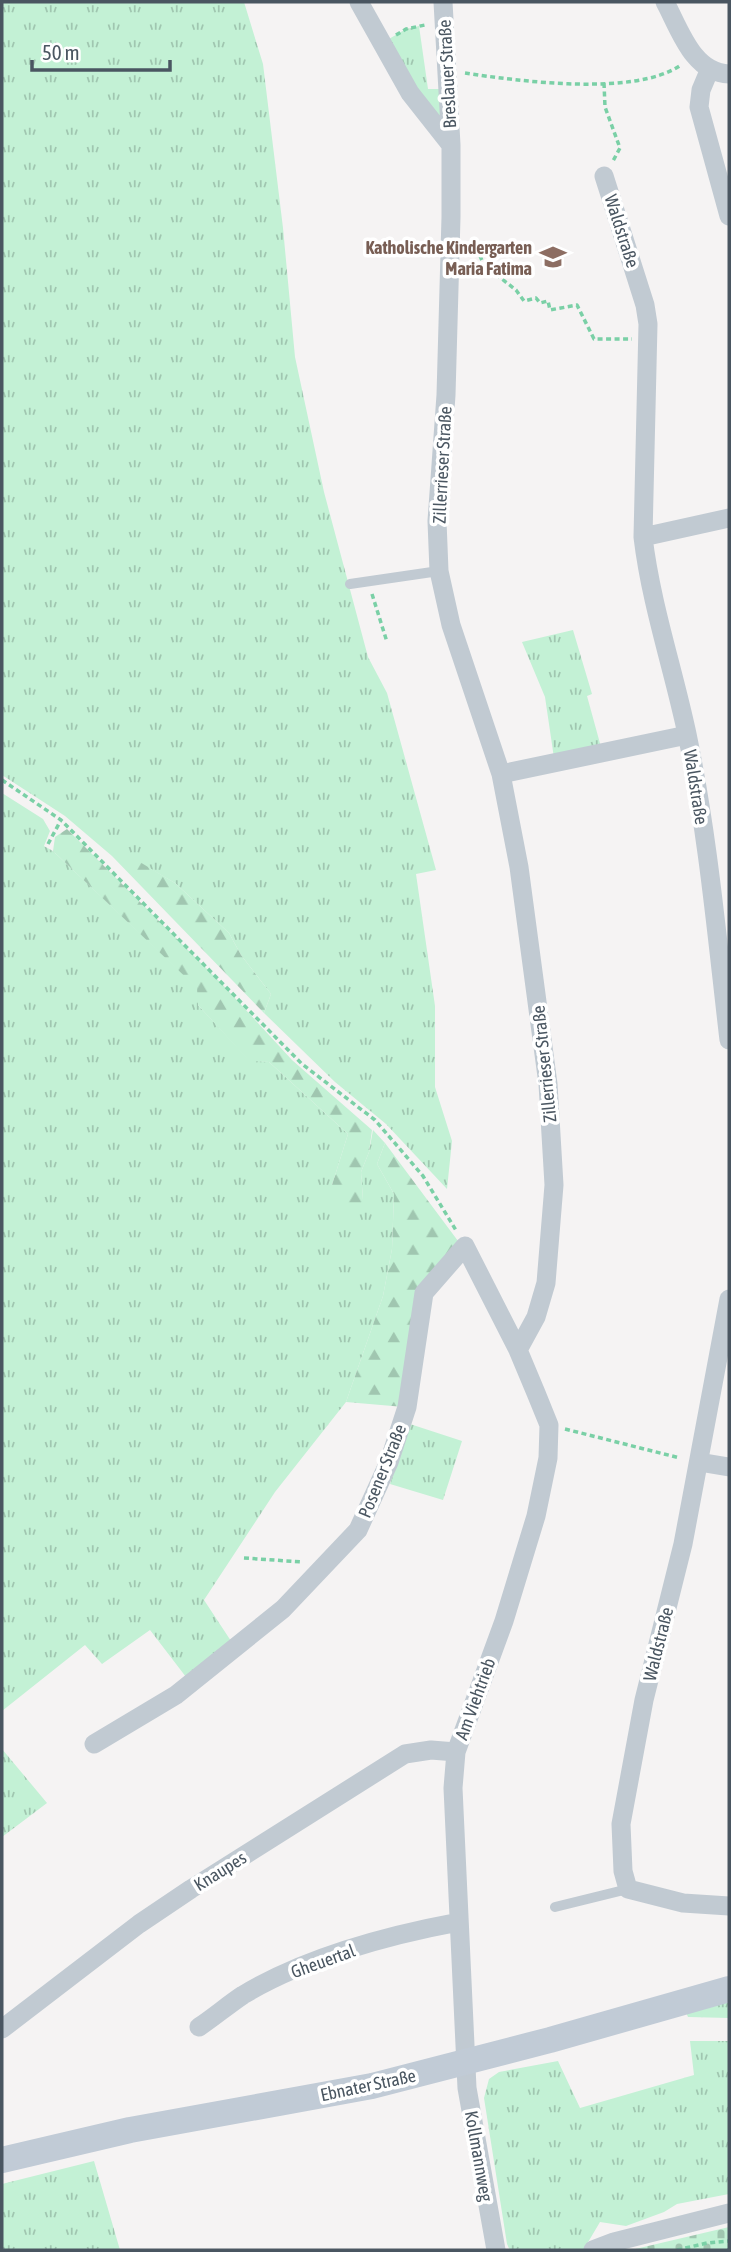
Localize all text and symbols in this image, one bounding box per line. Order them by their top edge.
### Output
street label: Breslauer Straße [434,19,460,129]
scale bar [32,28,170,72]
text: 50 m [42,40,80,64]
street label: Waldstraße [600,192,644,270]
place label: Katholische Kindergarten Maria Fatima [366,237,532,279]
school or university icon: Katholische Kindergarten Maria Fatima [538,242,568,272]
street label: Zillerrieser Straße [428,406,456,524]
street label: Waldstraße [680,748,712,826]
street label: Zillerrieser Straße [527,1004,561,1124]
street label: Posener Straße [354,1421,410,1521]
street label: Waldstraße [639,1605,677,1683]
street label: Am Viehtrieb [451,1655,499,1743]
street label: Knaupes [190,1847,250,1895]
street label: Gheuertal [288,1940,358,1982]
street label: Ebnater Straße [318,2065,418,2105]
street label: Kollmannweg [461,2109,497,2203]

